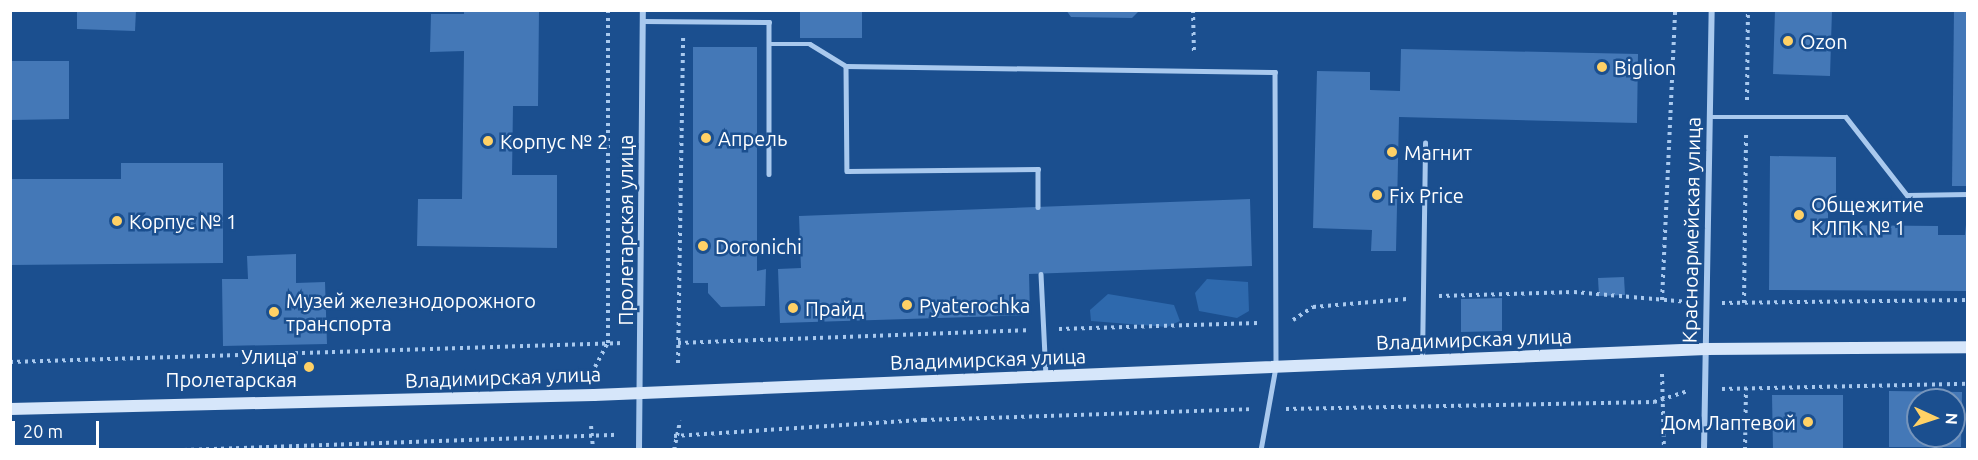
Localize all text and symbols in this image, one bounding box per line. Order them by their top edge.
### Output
place label: Ozon [1800,29,1848,53]
marker: Ozon [1781,34,1795,48]
place label: Biglion [1614,55,1676,79]
marker: Biglion [1595,60,1609,74]
street label: Красноармейская улица [1677,117,1705,343]
place label: Апрель [718,126,787,150]
place label: Корпус № 2 [500,129,608,153]
marker: Апрель [699,131,713,145]
marker: Корпус № 2 [481,134,495,148]
street label: Пролетарская улица [613,135,637,325]
place label: Магнит [1404,140,1472,164]
marker: Магнит [1385,145,1399,159]
place label: Fix Price [1389,183,1464,207]
marker: Fix Price [1370,188,1384,202]
place label: Общежитие КЛПК № 1 [1811,192,1924,239]
marker: Общежитие КЛПК № 1 [1792,208,1806,222]
place label: Корпус № 1 [129,209,237,233]
marker: Корпус № 1 [110,214,124,228]
place label: Doronichi [715,234,802,258]
marker: Doronichi [696,239,710,253]
place label: Музей железнодорожного транспорта [286,288,536,335]
place label: Pyaterochka [919,293,1030,317]
place label: Прайд [805,296,864,320]
marker: Pyaterochka [900,298,914,312]
marker: Прайд [786,301,800,315]
marker: Музей железнодорожного транспорта [267,305,281,319]
street label: Владимирская улица [1376,324,1572,354]
place label: Улица Пролетарская [166,344,297,391]
street label: Владимирская улица [890,344,1086,374]
marker: Улица Пролетарская [302,360,316,374]
street label: Владимирская улица [405,362,601,392]
north arrow [1906,388,1966,448]
scale bar [15,409,102,447]
place label: Дом Лаптевой [1661,410,1796,434]
text: N [1943,412,1961,425]
marker: Дом Лаптевой [1801,415,1815,429]
text: 20 m [23,421,63,441]

